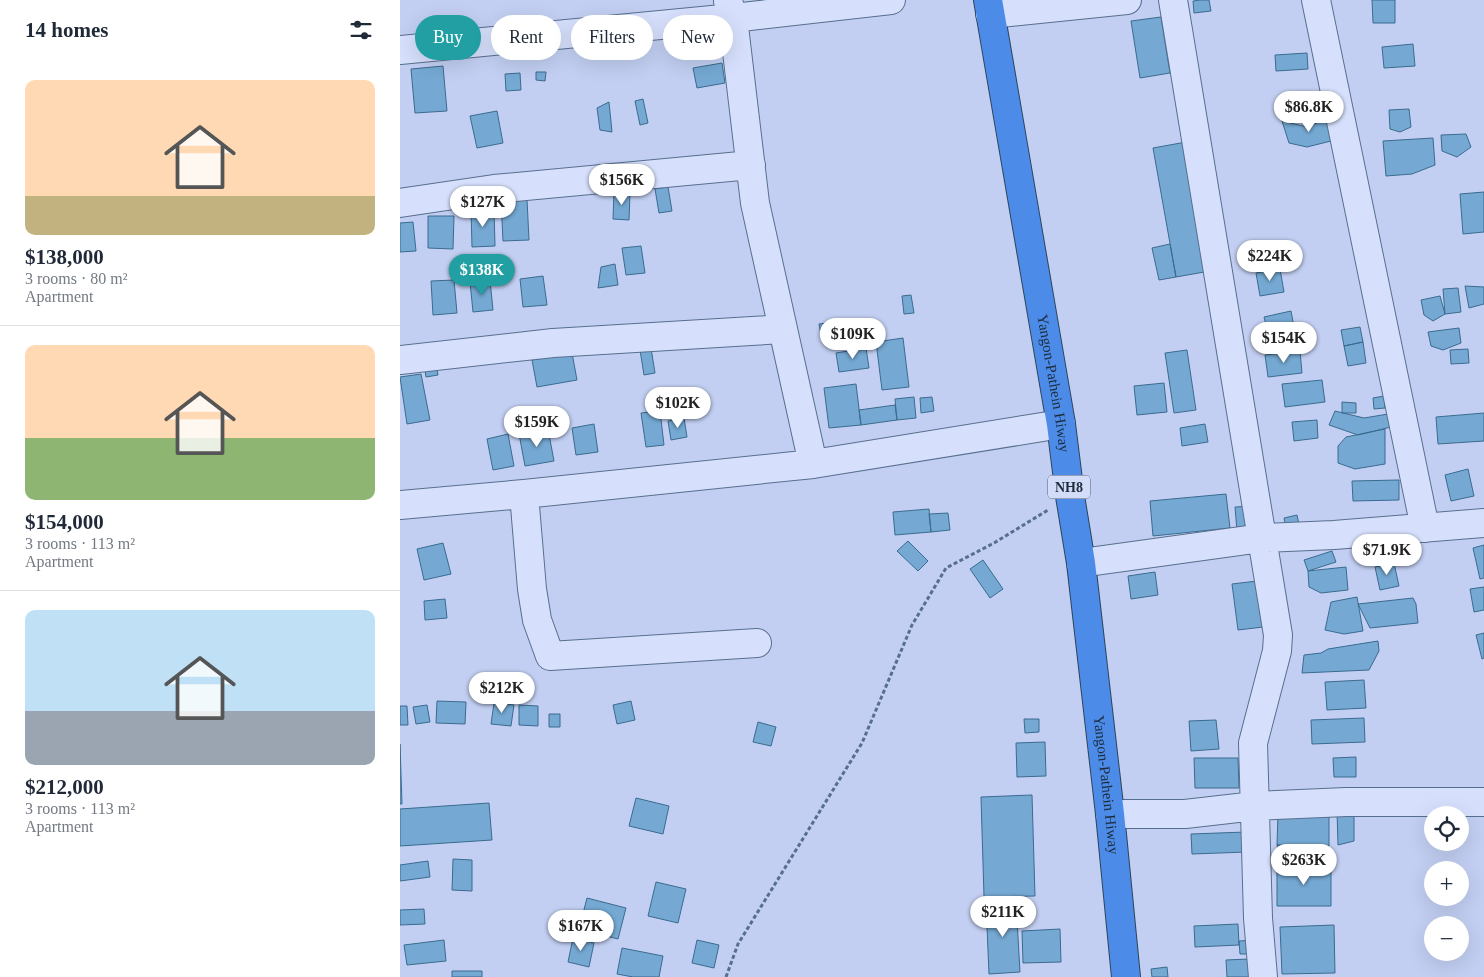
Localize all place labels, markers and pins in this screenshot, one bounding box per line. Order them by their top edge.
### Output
pin: $86.8K [1268,90,1350,133]
pin: $156K [587,164,657,206]
pin: $127K [448,186,518,228]
pin: $224K [1235,240,1305,282]
pin: $138K [447,254,517,296]
pin: $109K [818,318,888,360]
pin: $154K [1249,322,1319,364]
pin: $102K [643,386,713,429]
pin: $159K [502,406,572,448]
pin: $71.9K [1346,534,1428,576]
pin: $212K [467,672,537,714]
pin: $263K [1269,844,1339,886]
pin: $211K [968,896,1038,938]
pin: $167K [546,910,616,952]

